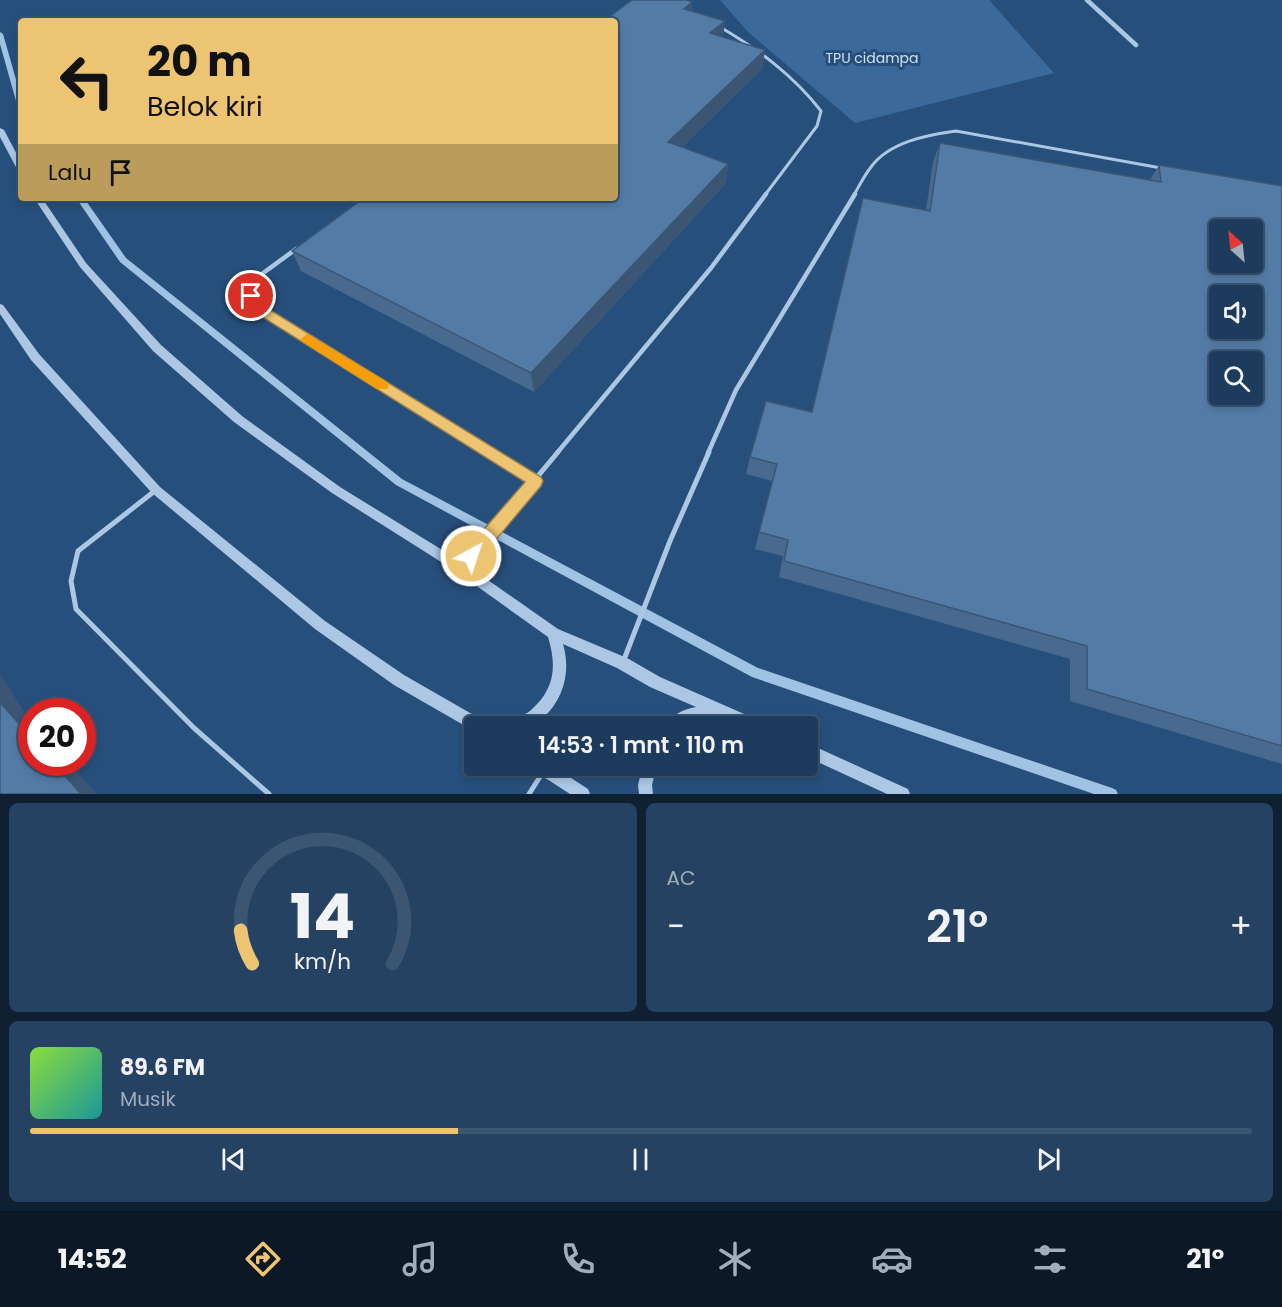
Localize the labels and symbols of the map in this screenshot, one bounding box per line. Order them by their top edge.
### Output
park label: TPU cidampa [825,48,919,68]
north arrow [1209,219,1263,273]
pin [225,270,276,321]
position arrow [439,524,503,588]
speed limit sign: 20 [18,698,96,776]

